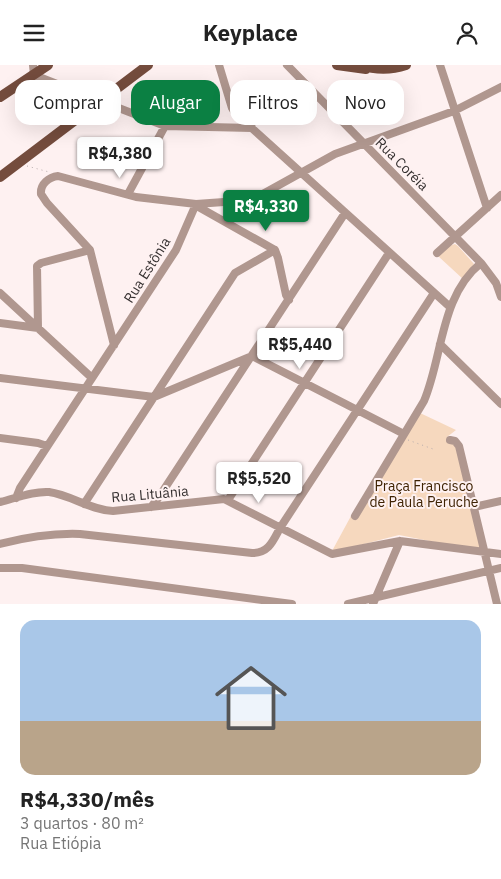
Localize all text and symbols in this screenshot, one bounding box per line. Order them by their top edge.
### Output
text: Keyplace [203,18,298,47]
icon: menu [20,19,48,47]
icon: person [453,19,481,47]
chip: Comprar [15,80,121,125]
chip: Alugar [131,80,220,125]
chip: Filtros [230,80,317,125]
chip: Novo [327,80,404,125]
street label: Rua Coréia [372,134,433,195]
pin: R$4,380 [74,137,166,179]
text: R$4,380 [88,143,152,163]
pin: R$4,330 [220,189,312,232]
text: R$4,330 [234,196,298,216]
street label: Rua Estônia [120,233,175,306]
pin: R$5,440 [254,327,346,370]
text: R$5,440 [268,334,332,354]
pin: R$5,520 [213,461,305,504]
text: R$5,520 [227,468,291,488]
park label: Praça Francisco de Paula Peruche [369,477,479,511]
street label: Rua Lituânia [111,482,190,506]
icon: home [206,653,296,743]
text: R$4,330/mês [20,785,154,813]
text: 3 quartos · 80 m² [20,813,144,833]
text: Rua Etiópia [20,833,101,853]

